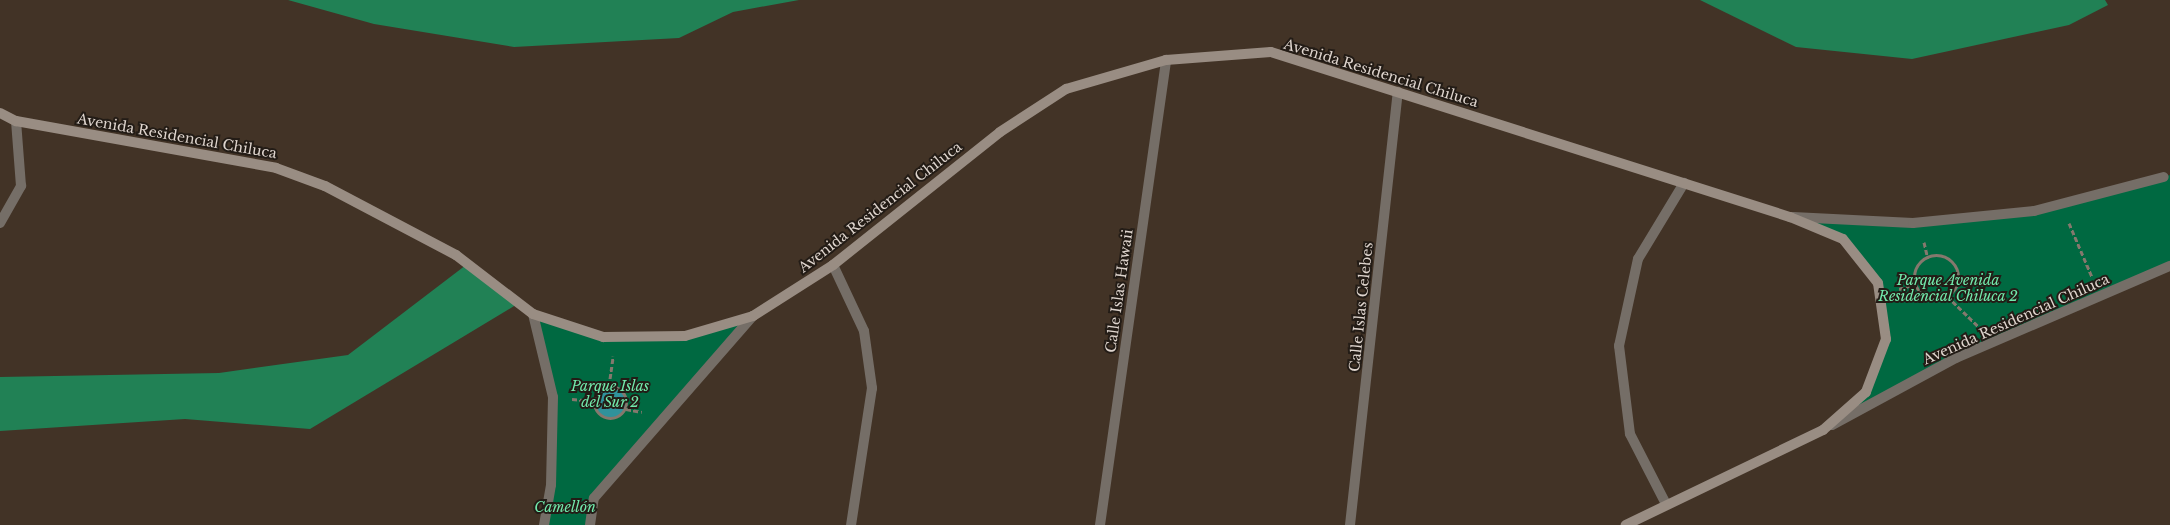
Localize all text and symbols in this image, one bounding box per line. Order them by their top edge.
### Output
street label: Avenida Residencial Chiluca [1282,35,1480,111]
street label: Avenida Residencial Chiluca [76,110,278,162]
street label: Avenida Residencial Chiluca [795,138,965,276]
street label: Calle Islas Hawaii [1102,228,1136,354]
street label: Calle Islas Celebes [1346,241,1376,373]
street label: Avenida Residencial Chiluca [1920,270,2112,368]
park label: Parque Avenida Residencial Chiluca 2 [1878,272,2018,304]
park label: Parque Islas del Sur 2 [571,378,649,411]
park label: Camellón [534,499,596,515]

